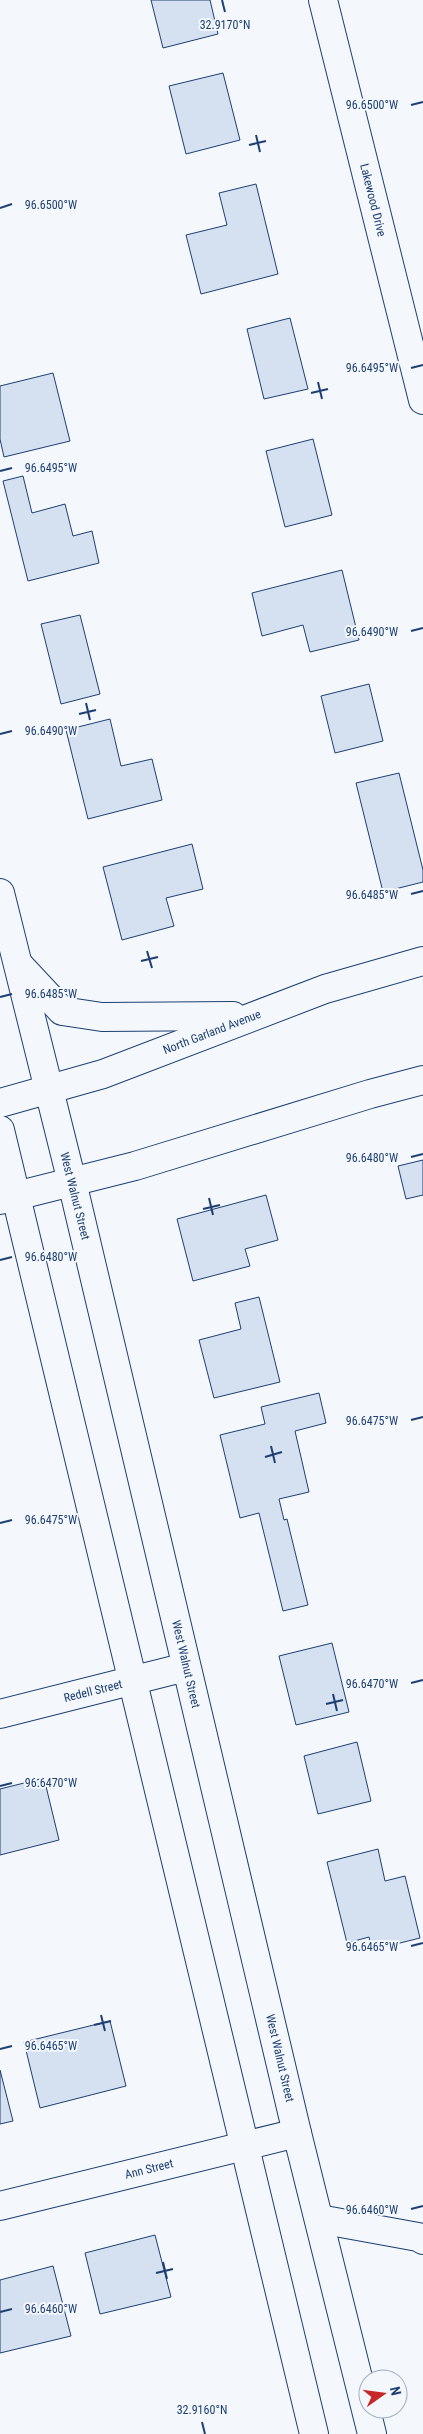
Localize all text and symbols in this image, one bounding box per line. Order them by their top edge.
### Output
text: 32.9170°N [200,18,250,32]
text: 96.6500°W [346,98,398,112]
street label: Lakewood Drive [357,162,389,238]
text: 96.6500°W [25,198,77,212]
text: 96.6495°W [346,361,398,375]
text: 96.6495°W [25,461,77,475]
text: 96.6490°W [346,625,398,639]
text: 96.6490°W [25,724,77,738]
text: 96.6485°W [346,888,398,902]
text: 96.6485°W [25,987,77,1001]
street label: North Garland Avenue [161,1007,263,1057]
street label: West Walnut Street [57,1151,93,1242]
text: 96.6480°W [346,1151,398,1165]
text: 96.6480°W [25,1250,77,1264]
text: 96.6475°W [346,1414,398,1428]
text: 96.6475°W [25,1513,77,1527]
street label: West Walnut Street [169,1619,203,1710]
street label: Redell Street [62,1677,124,1705]
text: 96.6470°W [346,1677,398,1691]
text: 96.6470°W [25,1776,77,1790]
text: 96.6465°W [346,1940,398,1954]
street label: West Walnut Street [263,2013,297,2104]
text: 96.6465°W [25,2039,77,2053]
street label: Ann Street [123,2156,175,2182]
text: 96.6460°W [346,2203,398,2217]
text: 96.6460°W [25,2302,77,2316]
north arrow [358,2369,408,2419]
text: N [387,2385,404,2397]
text: 32.9160°N [177,2403,227,2417]

